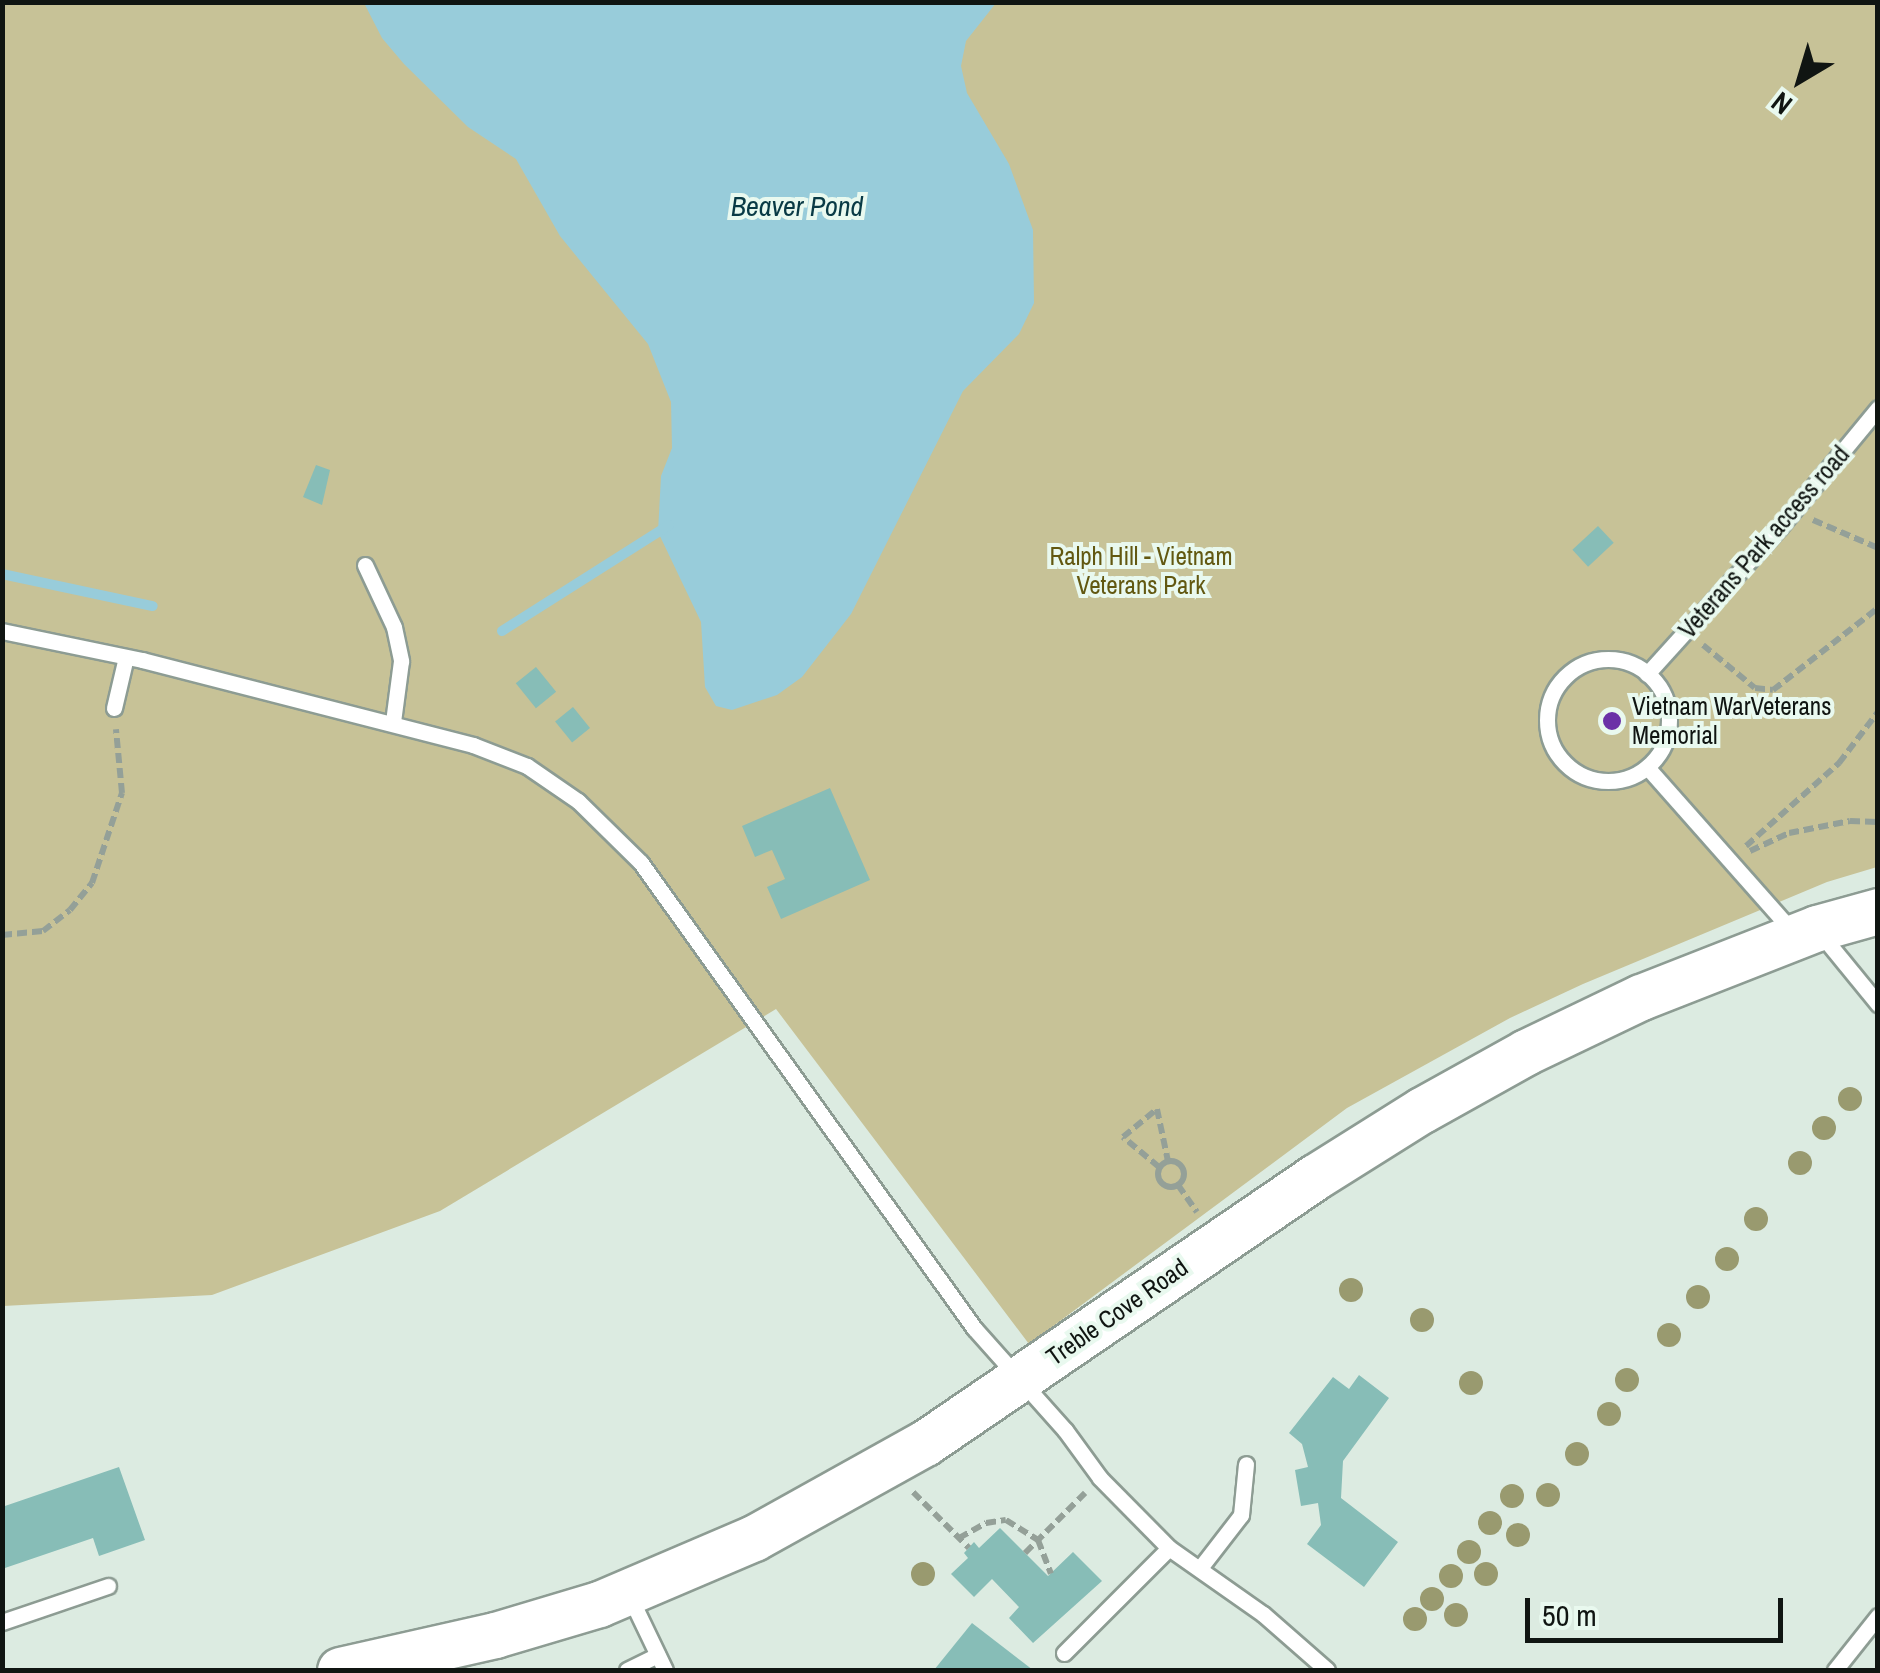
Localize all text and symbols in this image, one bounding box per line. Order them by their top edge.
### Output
north arrow [1750,30,1850,130]
text: N [1763,84,1800,124]
water label: Beaver Pond [731,189,863,223]
street label: Veterans Park access road [1672,440,1856,644]
park label: Ralph Hill - Vietnam Veterans Park [1049,542,1233,601]
place label: Vietnam WarVeterans Memorial [1632,692,1831,751]
marker: Vietnam WarVeterans Memorial [1601,710,1623,732]
street label: Treble Cove Road [1041,1252,1193,1372]
scale bar [1530,1578,1788,1640]
text: 50 m [1542,1595,1597,1635]

